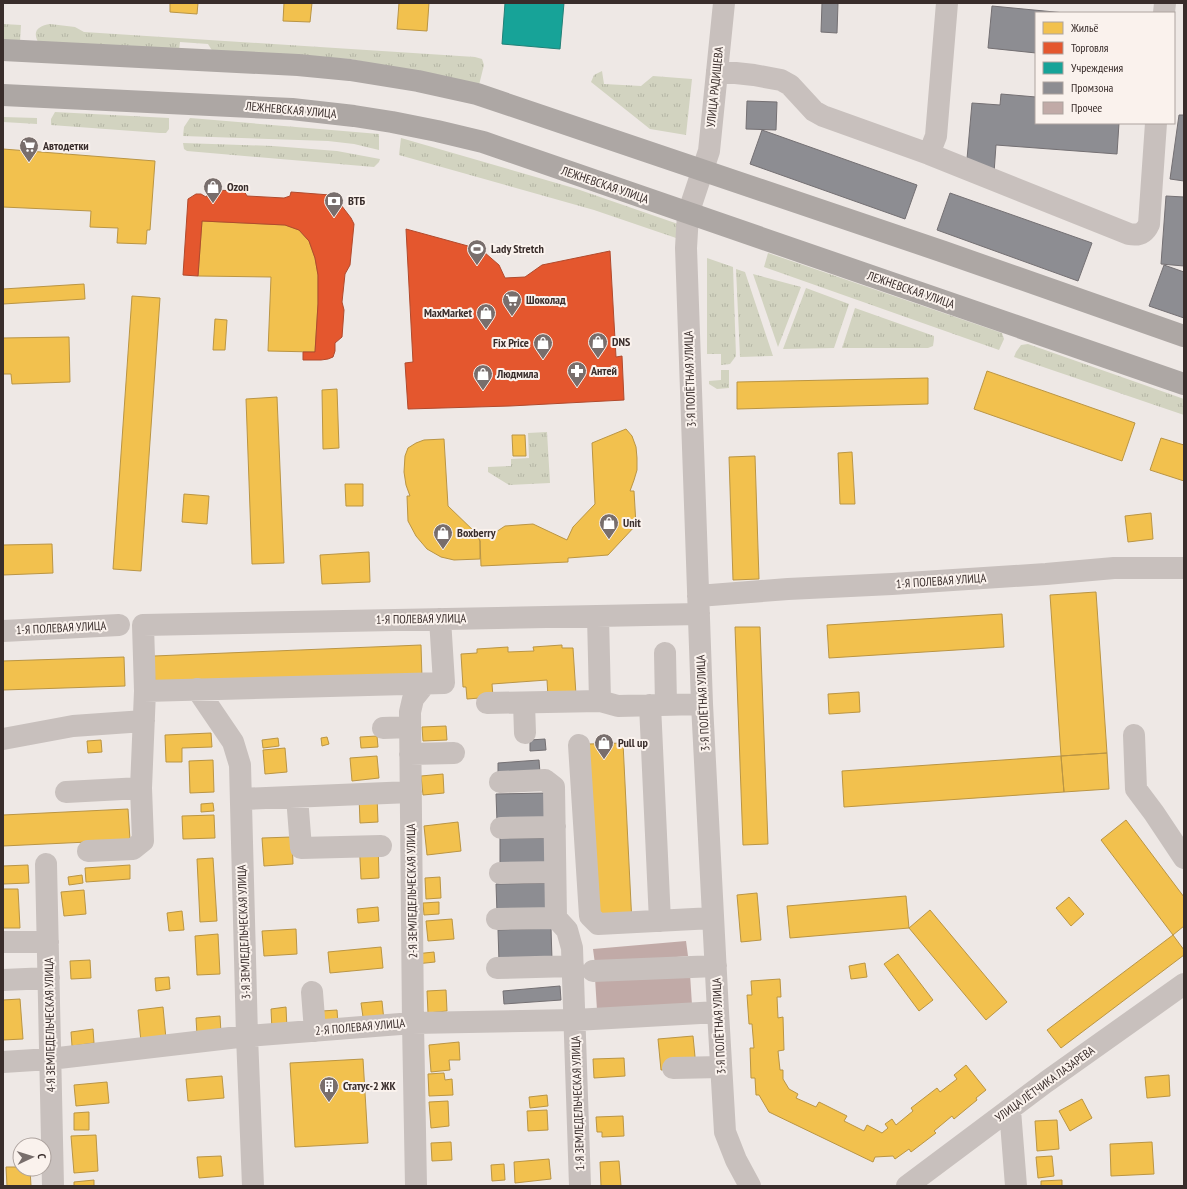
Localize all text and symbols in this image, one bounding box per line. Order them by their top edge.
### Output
legend [1035,12,1175,124]
text: Жильё [1070,20,1098,35]
text: Торговля [1071,40,1109,55]
street label: УЛИЦА РАДИЩЕВА [703,46,726,128]
text: Учреждения [1071,60,1124,75]
text: Промзона [1071,80,1114,95]
street label: ЛЕЖНЕВСКАЯ УЛИЦА [244,98,337,121]
text: Прочее [1071,100,1102,115]
supermarket icon: Автодетки [18,135,40,163]
place label: Автодетки [42,138,89,153]
street label: ЛЕЖНЕВСКАЯ УЛИЦА [559,162,651,207]
shop icon: Ozon [202,176,224,204]
place label: Ozon [227,179,249,194]
bank icon: ВТБ [323,190,345,218]
place label: ВТБ [348,193,365,208]
sports icon: Lady Stretch [466,238,488,266]
place label: Lady Stretch [491,241,544,256]
street label: ЛЕЖНЕВСКАЯ УЛИЦА [865,267,957,312]
supermarket icon: Шоколад [501,289,523,317]
place label: Шоколад [526,292,566,307]
shop icon: MaxMarket [475,302,497,330]
place label: MaxMarket [424,305,472,320]
street label: 3-Я ПОЛЁТНАЯ УЛИЦА [680,330,699,427]
shop icon: DNS [587,331,609,359]
shop icon: Fix Price [532,332,554,360]
place label: DNS [612,334,630,349]
place label: Fix Price [493,335,529,350]
pharmacy icon: Антей [566,360,588,388]
shop icon: Людмила [472,363,494,391]
place label: Антей [590,363,617,378]
place label: Людмила [496,366,539,381]
shop icon: Unit [598,512,620,540]
place label: Unit [623,515,641,530]
shop icon: Boxberry [432,522,454,550]
place label: Boxberry [457,525,496,540]
street label: 1-Я ПОЛЕВАЯ УЛИЦА [895,570,987,591]
street label: 1-Я ПОЛЕВАЯ УЛИЦА [376,610,467,627]
street label: 1-Я ПОЛЕВАЯ УЛИЦА [15,618,107,637]
street label: 3-Я ПОЛЁТНАЯ УЛИЦА [692,654,713,752]
shop icon: Pull up [593,732,615,760]
place label: Pull up [618,735,648,750]
street label: 2-Я ЗЕМЛЕДЕЛЬЧЕСКАЯ УЛИЦА [403,823,420,959]
street label: 3-Я ЗЕМЛЕДЕЛЬЧЕСКАЯ УЛИЦА [234,864,253,1000]
street label: 4-Я ЗЕМЛЕДЕЛЬЧЕСКАЯ УЛИЦА [41,957,58,1093]
street label: 3-Я ПОЛЁТНАЯ УЛИЦА [708,977,729,1075]
street label: 2-Я ПОЛЕВАЯ УЛИЦА [314,1015,406,1038]
street label: 1-Я ЗЕМЛЕДЕЛЬЧЕСКАЯ УЛИЦА [568,1035,587,1171]
street label: УЛИЦА ЛЁТЧИКА ЛАЗАРЕВА [992,1042,1098,1125]
building icon: Статус-2 ЖК [318,1075,340,1103]
place label: Статус-2 ЖК [343,1078,396,1093]
north arrow [12,1137,52,1177]
text: С [35,1153,49,1159]

